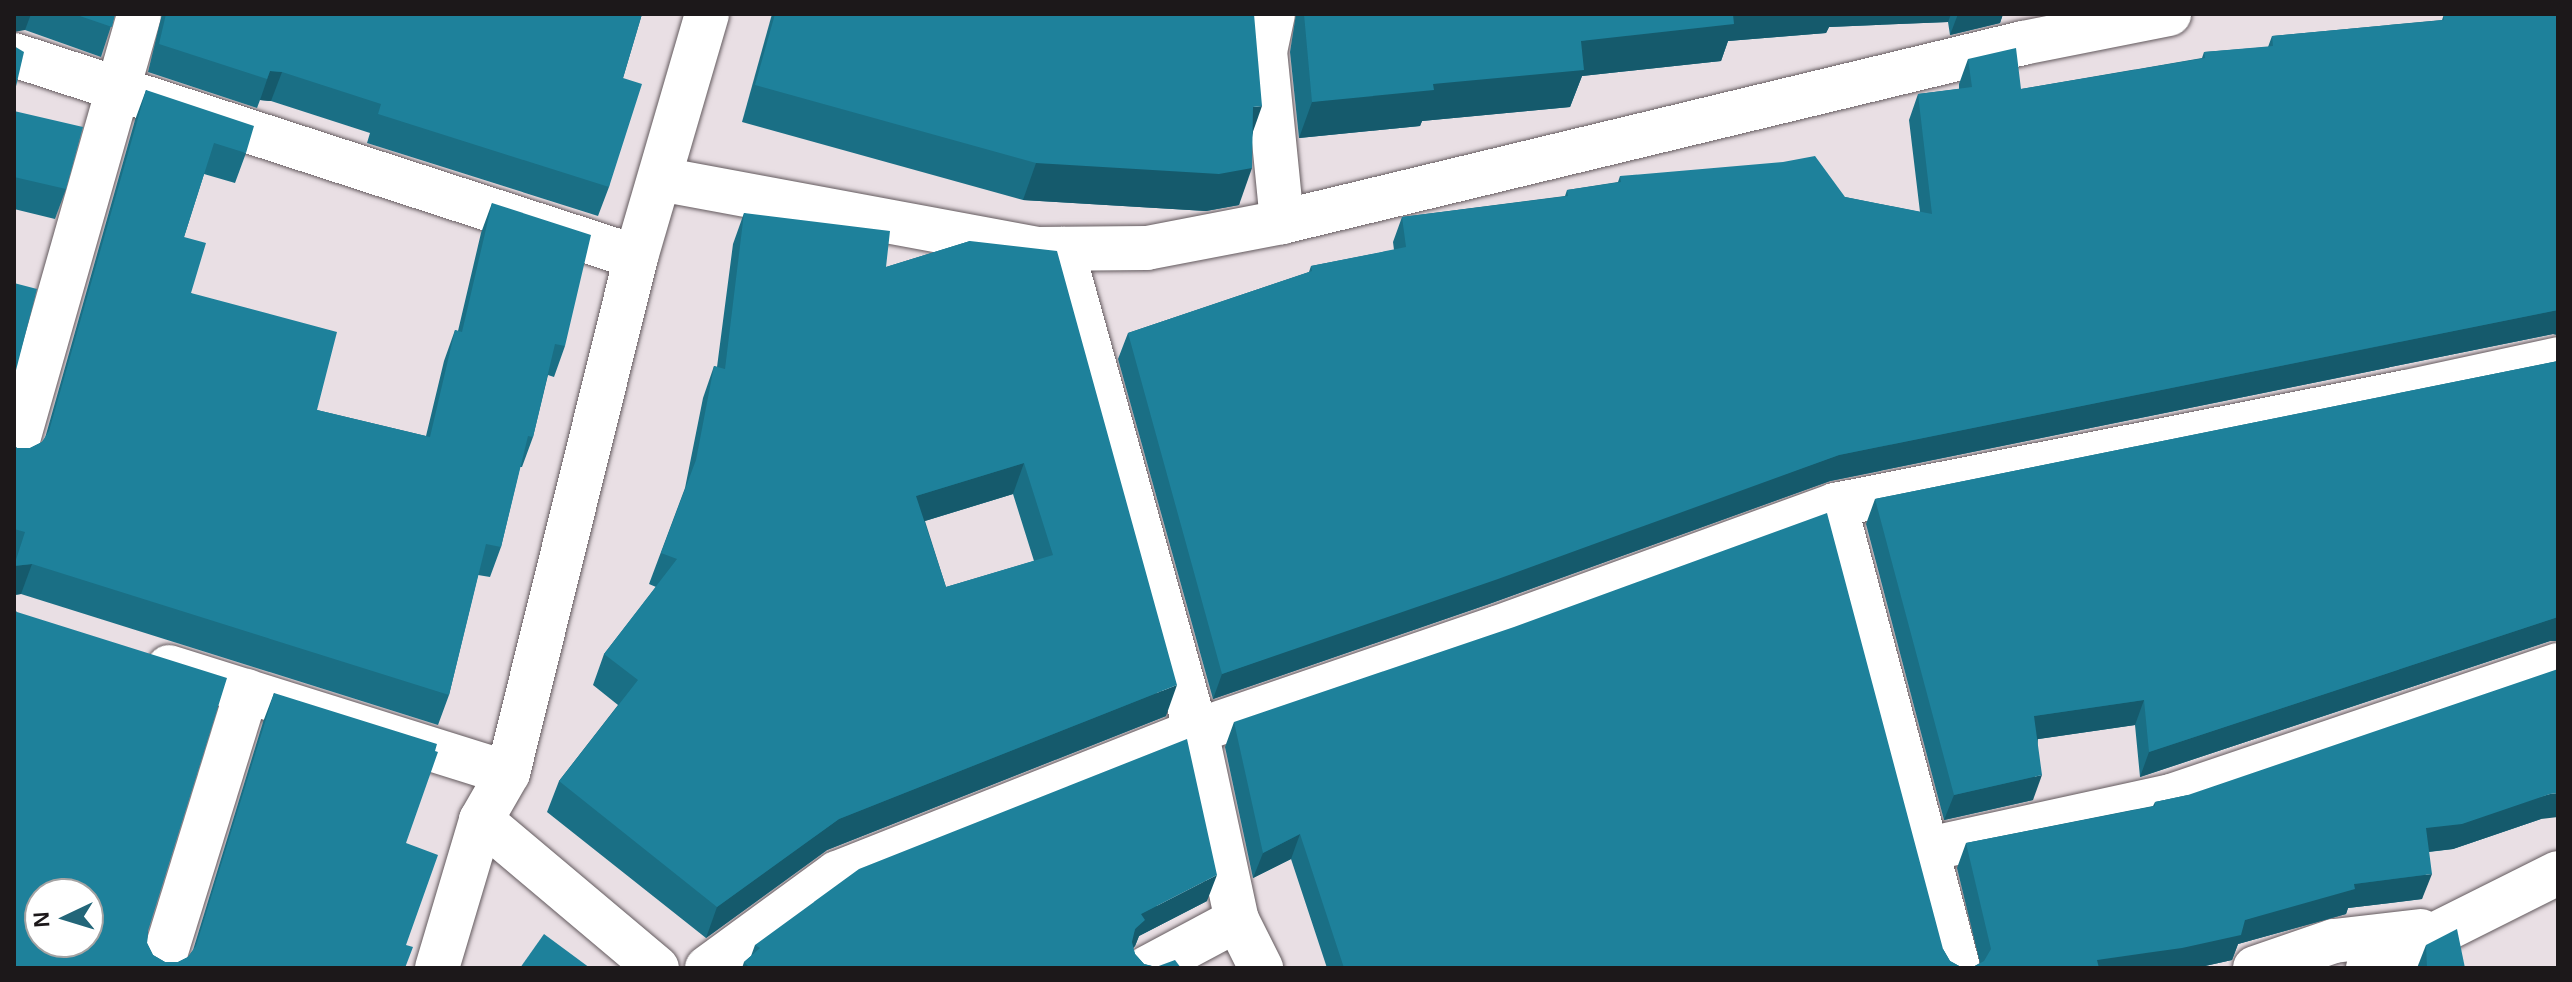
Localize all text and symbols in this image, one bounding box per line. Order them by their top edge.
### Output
north arrow [24,878,104,958]
text: N [29,911,55,928]

